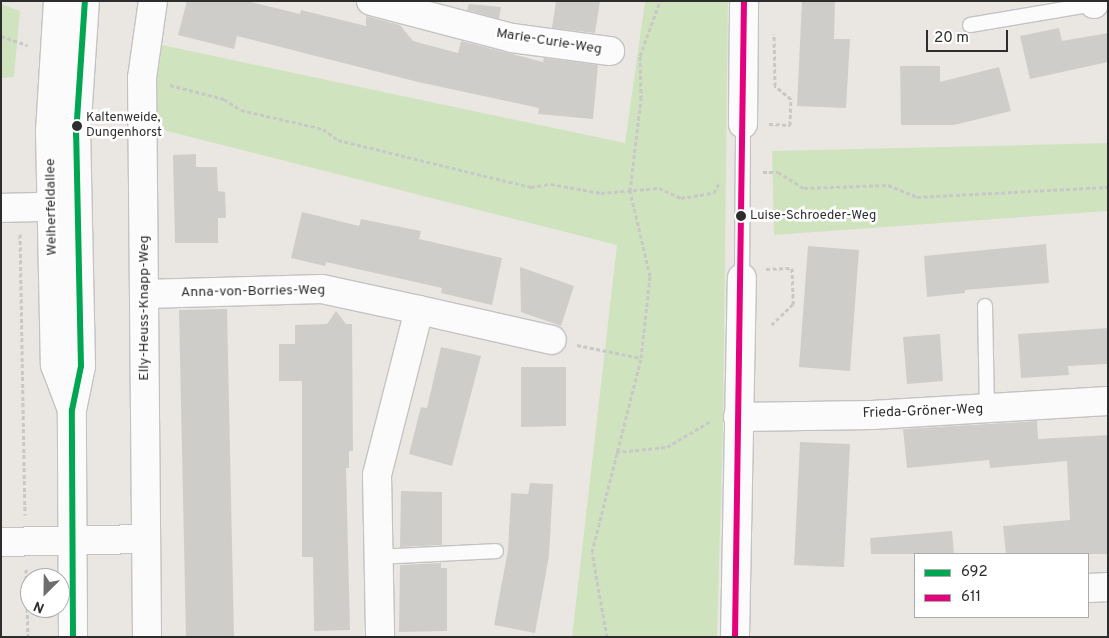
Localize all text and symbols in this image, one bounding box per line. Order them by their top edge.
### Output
scale bar [929,20,1012,52]
street label: Marie-Curie-Weg [495,25,603,59]
text: 20 m [934,29,969,48]
place label: Kaltenweide, Dungenhorst [86,111,162,142]
marker: Kaltenweide, Dungenhorst [72,121,82,131]
street label: Weiherfeldallee [43,158,61,256]
place label: Luise-Schroeder-Weg [750,208,876,224]
marker: Luise-Schroeder-Weg [736,211,746,221]
street label: Elly-Heuss-Knapp-Weg [137,235,153,381]
street label: Anna-von-Borries-Weg [181,282,325,302]
street label: Frieda-Gröner-Weg [862,401,984,423]
legend [914,553,1089,618]
text: 692 [961,563,988,582]
north arrow [20,568,70,618]
text: 611 [961,588,981,607]
text: N [31,597,47,616]

